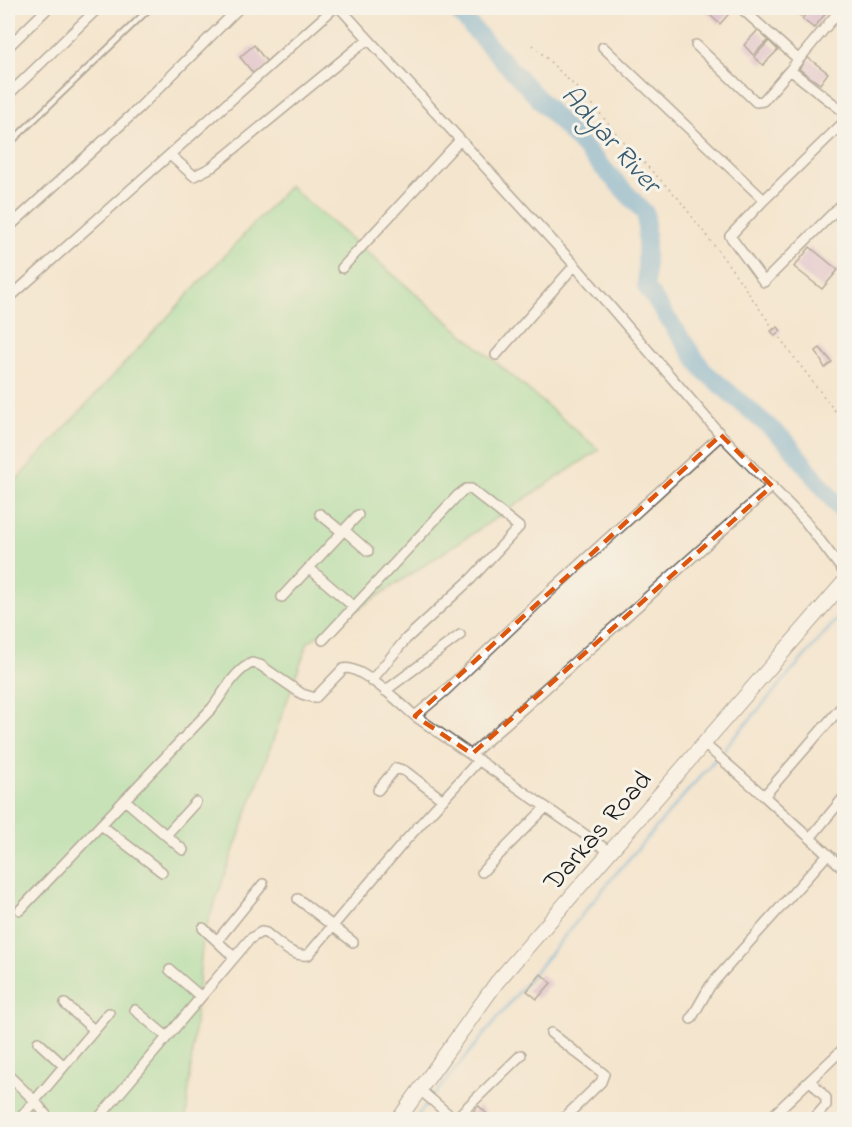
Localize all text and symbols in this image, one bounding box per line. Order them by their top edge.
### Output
water label: Adyar River [550,77,671,206]
street label: Darkas Road [535,763,662,901]

